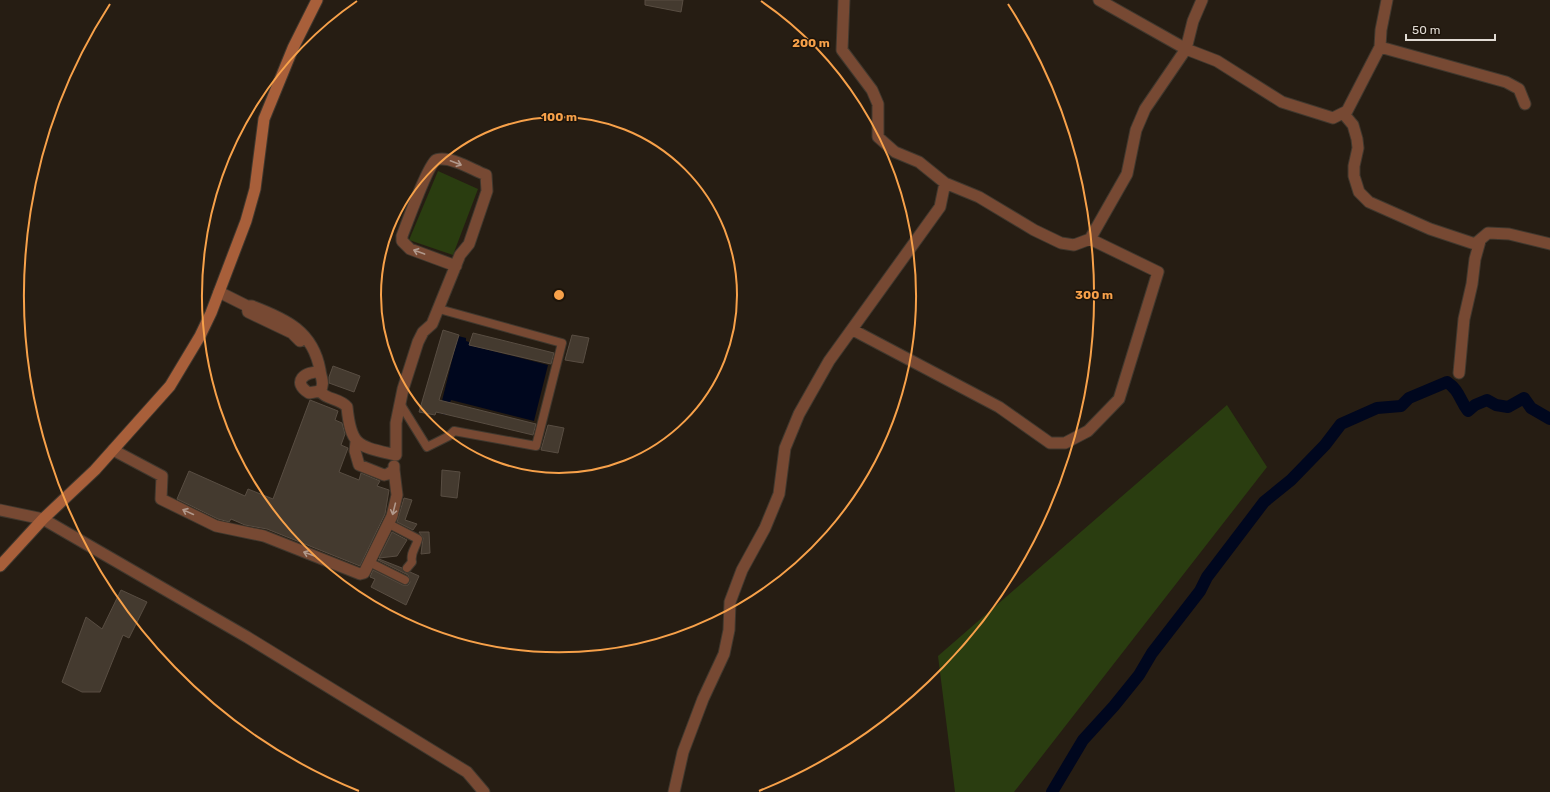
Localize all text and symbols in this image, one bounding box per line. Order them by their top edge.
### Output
scale bar [1406,16,1495,42]
text: 50 m [1412,23,1440,37]
text: 200 m [792,36,830,50]
text: 100 m [541,110,577,124]
one-way arrow [449,159,461,167]
one-way arrow [414,248,426,256]
centre of rings [552,288,566,302]
text: 300 m [1075,288,1113,302]
one-way arrow [390,502,397,515]
one-way arrow [182,508,194,515]
one-way arrow [304,550,316,558]

